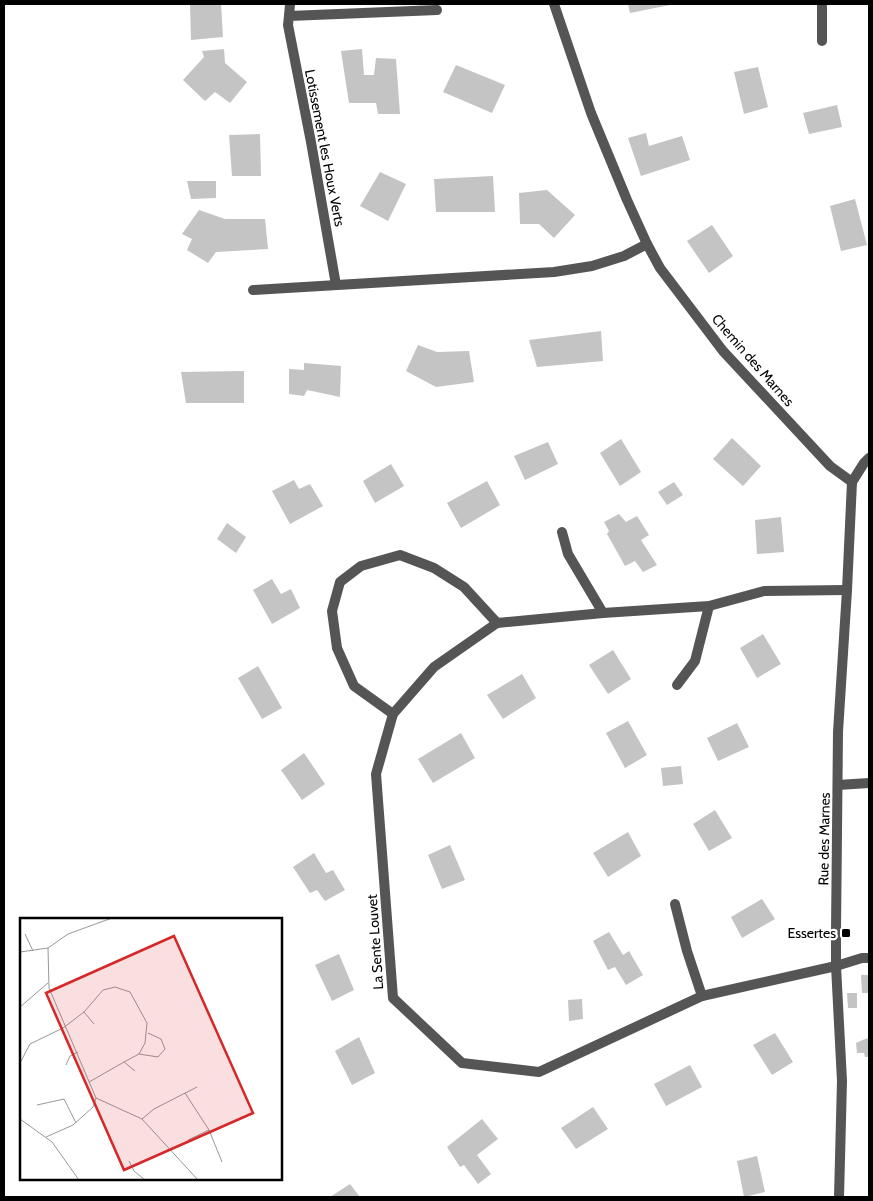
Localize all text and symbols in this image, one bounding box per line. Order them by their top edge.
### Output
street label: Lotissement les Houx Verts [301,68,349,228]
street label: Chemin des Marnes [708,310,798,410]
street label: Rue des Marnes [814,792,834,886]
street label: La Sente Louvet [363,893,387,990]
inset map [20,918,282,1181]
place label: Essertes [788,924,836,942]
marker: Essertes [840,927,852,939]

